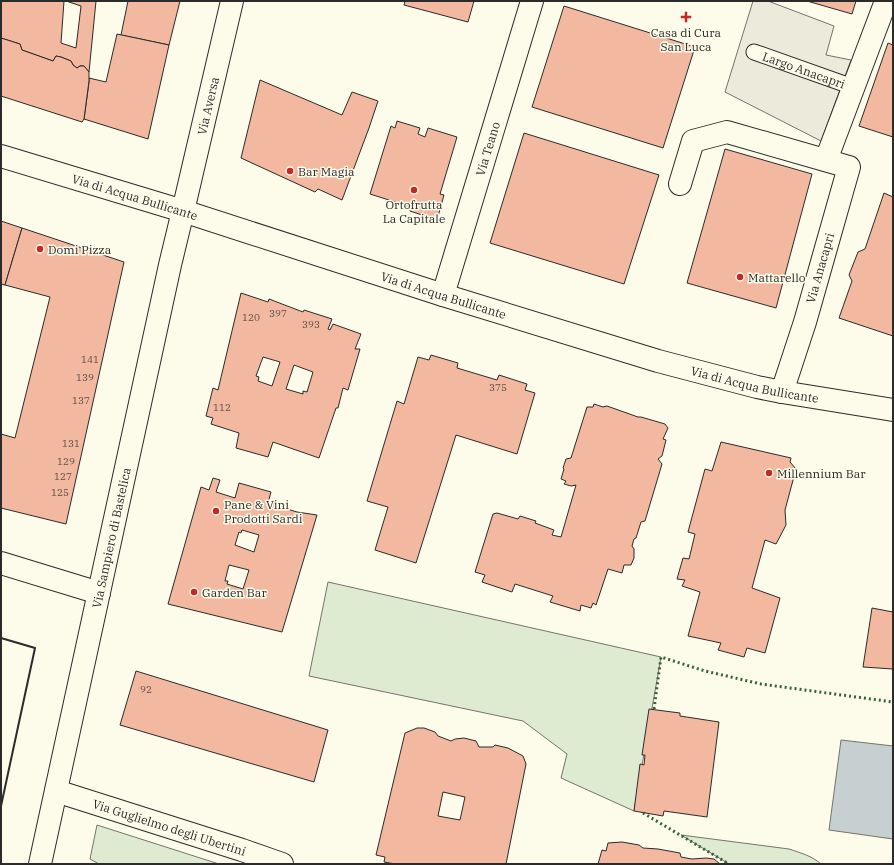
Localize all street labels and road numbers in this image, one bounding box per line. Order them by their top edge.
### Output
street label: Largo Anacapri [761,48,848,91]
street label: Via Aversa [193,75,222,136]
street label: Via Teano [472,120,503,177]
street label: Via di Acqua Bullicante [70,170,200,223]
street label: Via Anacapri [803,231,837,305]
street label: Via di Acqua Bullicante [379,268,508,322]
street label: Via di Acqua Bullicante [689,363,820,405]
street label: Via Sampiero di Bastelica [88,465,133,609]
street label: Via Guglielmo degli Ubertini [91,796,248,858]

